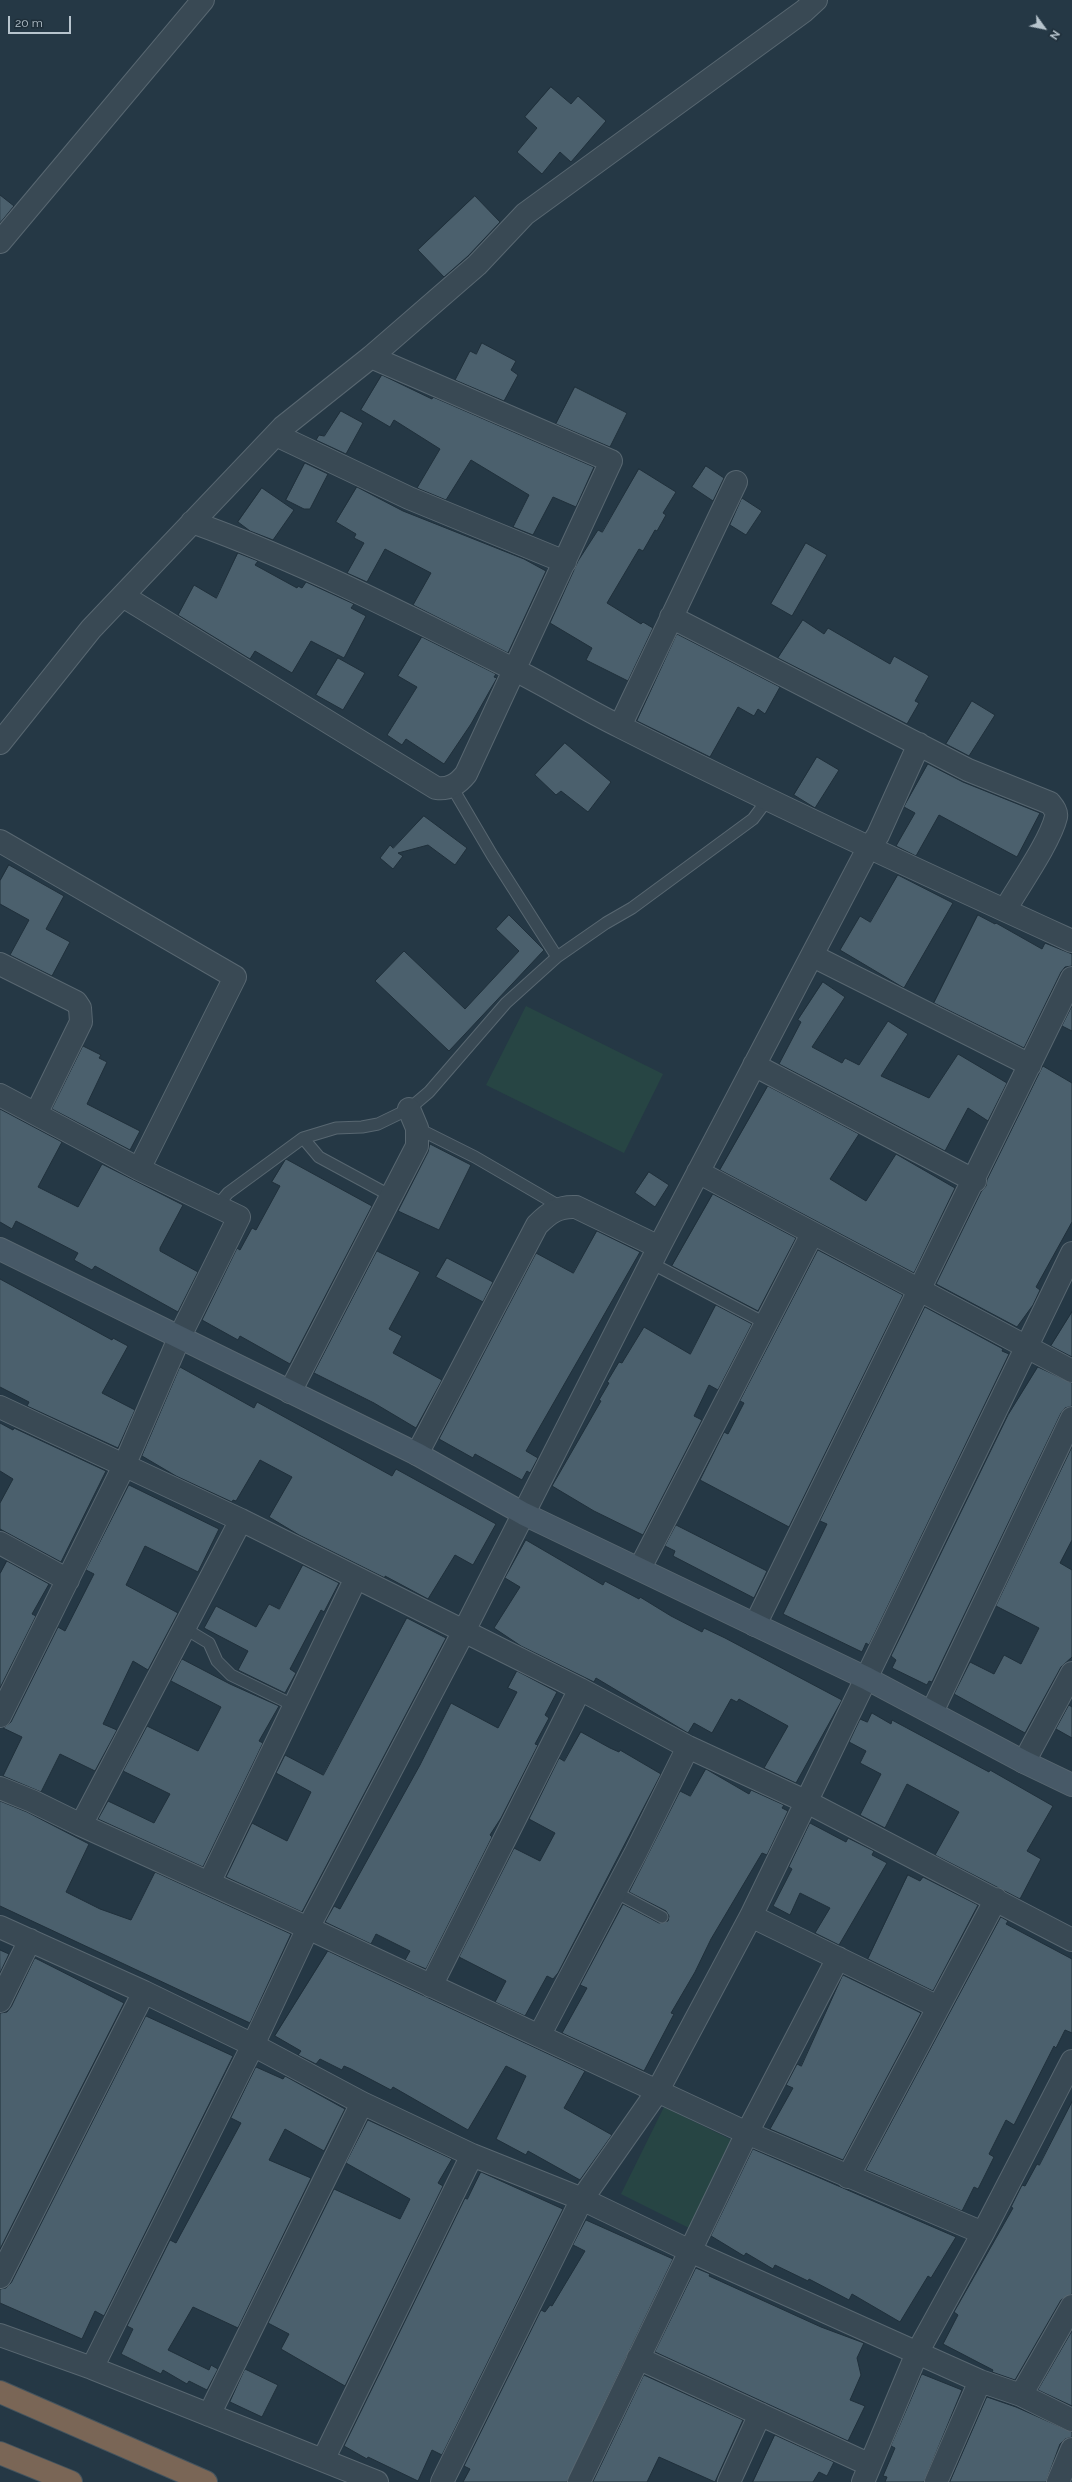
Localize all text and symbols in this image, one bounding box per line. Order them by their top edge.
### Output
scale bar [10,8,73,34]
north arrow [1024,8,1064,48]
text: 20 m [15,16,43,30]
text: N [1047,28,1062,42]

